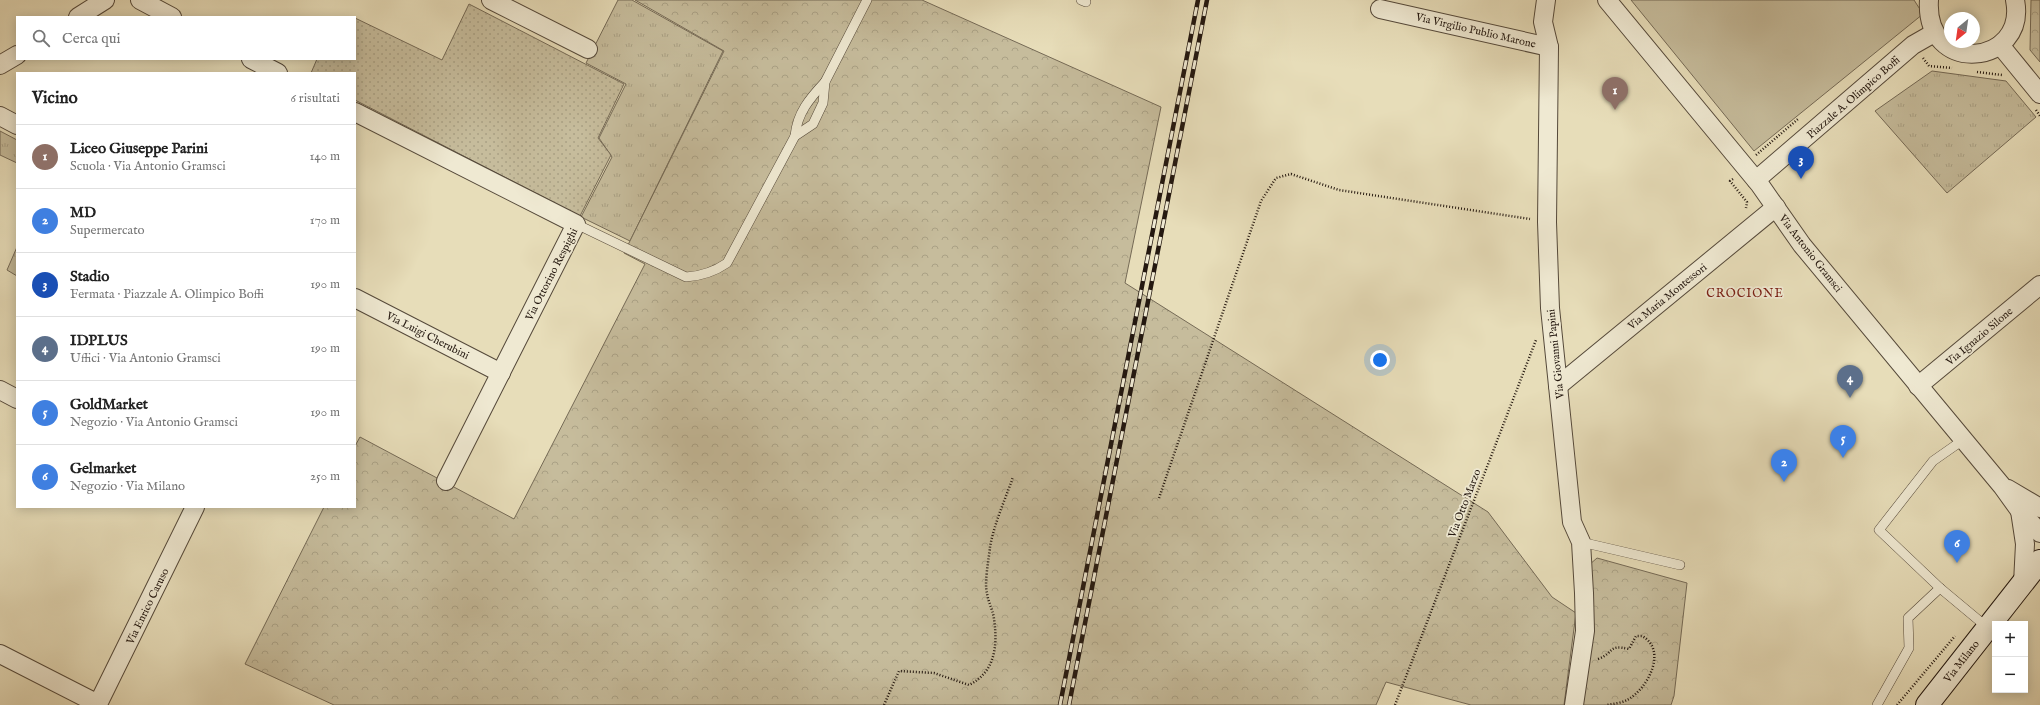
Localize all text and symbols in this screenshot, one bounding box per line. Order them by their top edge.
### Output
street label: Via Virgilio Publio Marone [1413,10,1537,52]
north arrow [1944,12,1980,48]
search box [16,16,356,60]
icon: search [30,27,52,49]
text: Cerca qui [62,29,121,48]
street label: Piazzale A. Olimpico Boffi [1804,53,1903,142]
pin: 1 [1602,77,1628,110]
text: Vicino [32,88,78,109]
text: 6 risultati [291,90,340,107]
text: Liceo Giuseppe Parini [70,139,208,158]
pin: 3 [1788,146,1814,179]
text: 1 [43,148,47,165]
text: 140 m [310,148,340,165]
text: Scuola · Via Antonio Gramsci [70,158,226,175]
text: MD [70,203,96,222]
street label: Via Antonio Gramsci [1775,211,1845,295]
text: 2 [42,212,48,229]
text: 170 m [310,212,340,229]
text: Supermercato [70,222,145,239]
street label: Via Ottorino Respighi [522,226,581,324]
street label: Via Maria Montessori [1624,260,1710,334]
text: Stadio [70,267,109,286]
text: 3 [43,276,47,293]
text: 190 m [310,276,340,293]
text: Fermata · Piazzale A. Olimpico Boffi [70,286,264,303]
district label: CROCIONE [1706,286,1784,301]
street label: Via Ignazio Silone [1942,305,2016,370]
street label: Via Giovanni Papini [1544,308,1568,400]
street label: Via Luigi Cherubini [383,309,471,363]
text: IDPLUS [70,331,128,350]
text: 4 [42,340,48,357]
text: 190 m [310,340,340,357]
text: Uffici · Via Antonio Gramsci [70,350,221,367]
your location [1370,350,1390,370]
pin: 4 [1837,365,1863,398]
text: GoldMarket [70,395,148,414]
text: 5 [43,404,47,421]
text: 190 m [310,404,340,421]
text: Negozio · Via Antonio Gramsci [70,414,238,431]
pin: 5 [1830,425,1856,458]
pin: 2 [1771,449,1797,482]
text: Gelmarket [70,459,136,478]
street label: Via Otto Marzo [1445,467,1484,541]
text: 6 [42,468,48,485]
text: 250 m [310,468,340,485]
text: Negozio · Via Milano [70,478,185,495]
pin: 6 [1944,530,1970,563]
street label: Via Enrico Caruso [123,566,172,648]
map controls [1992,621,2028,693]
button: + [1992,621,2028,657]
street label: Via Milano [1940,638,1983,686]
button: − [1992,657,2028,693]

